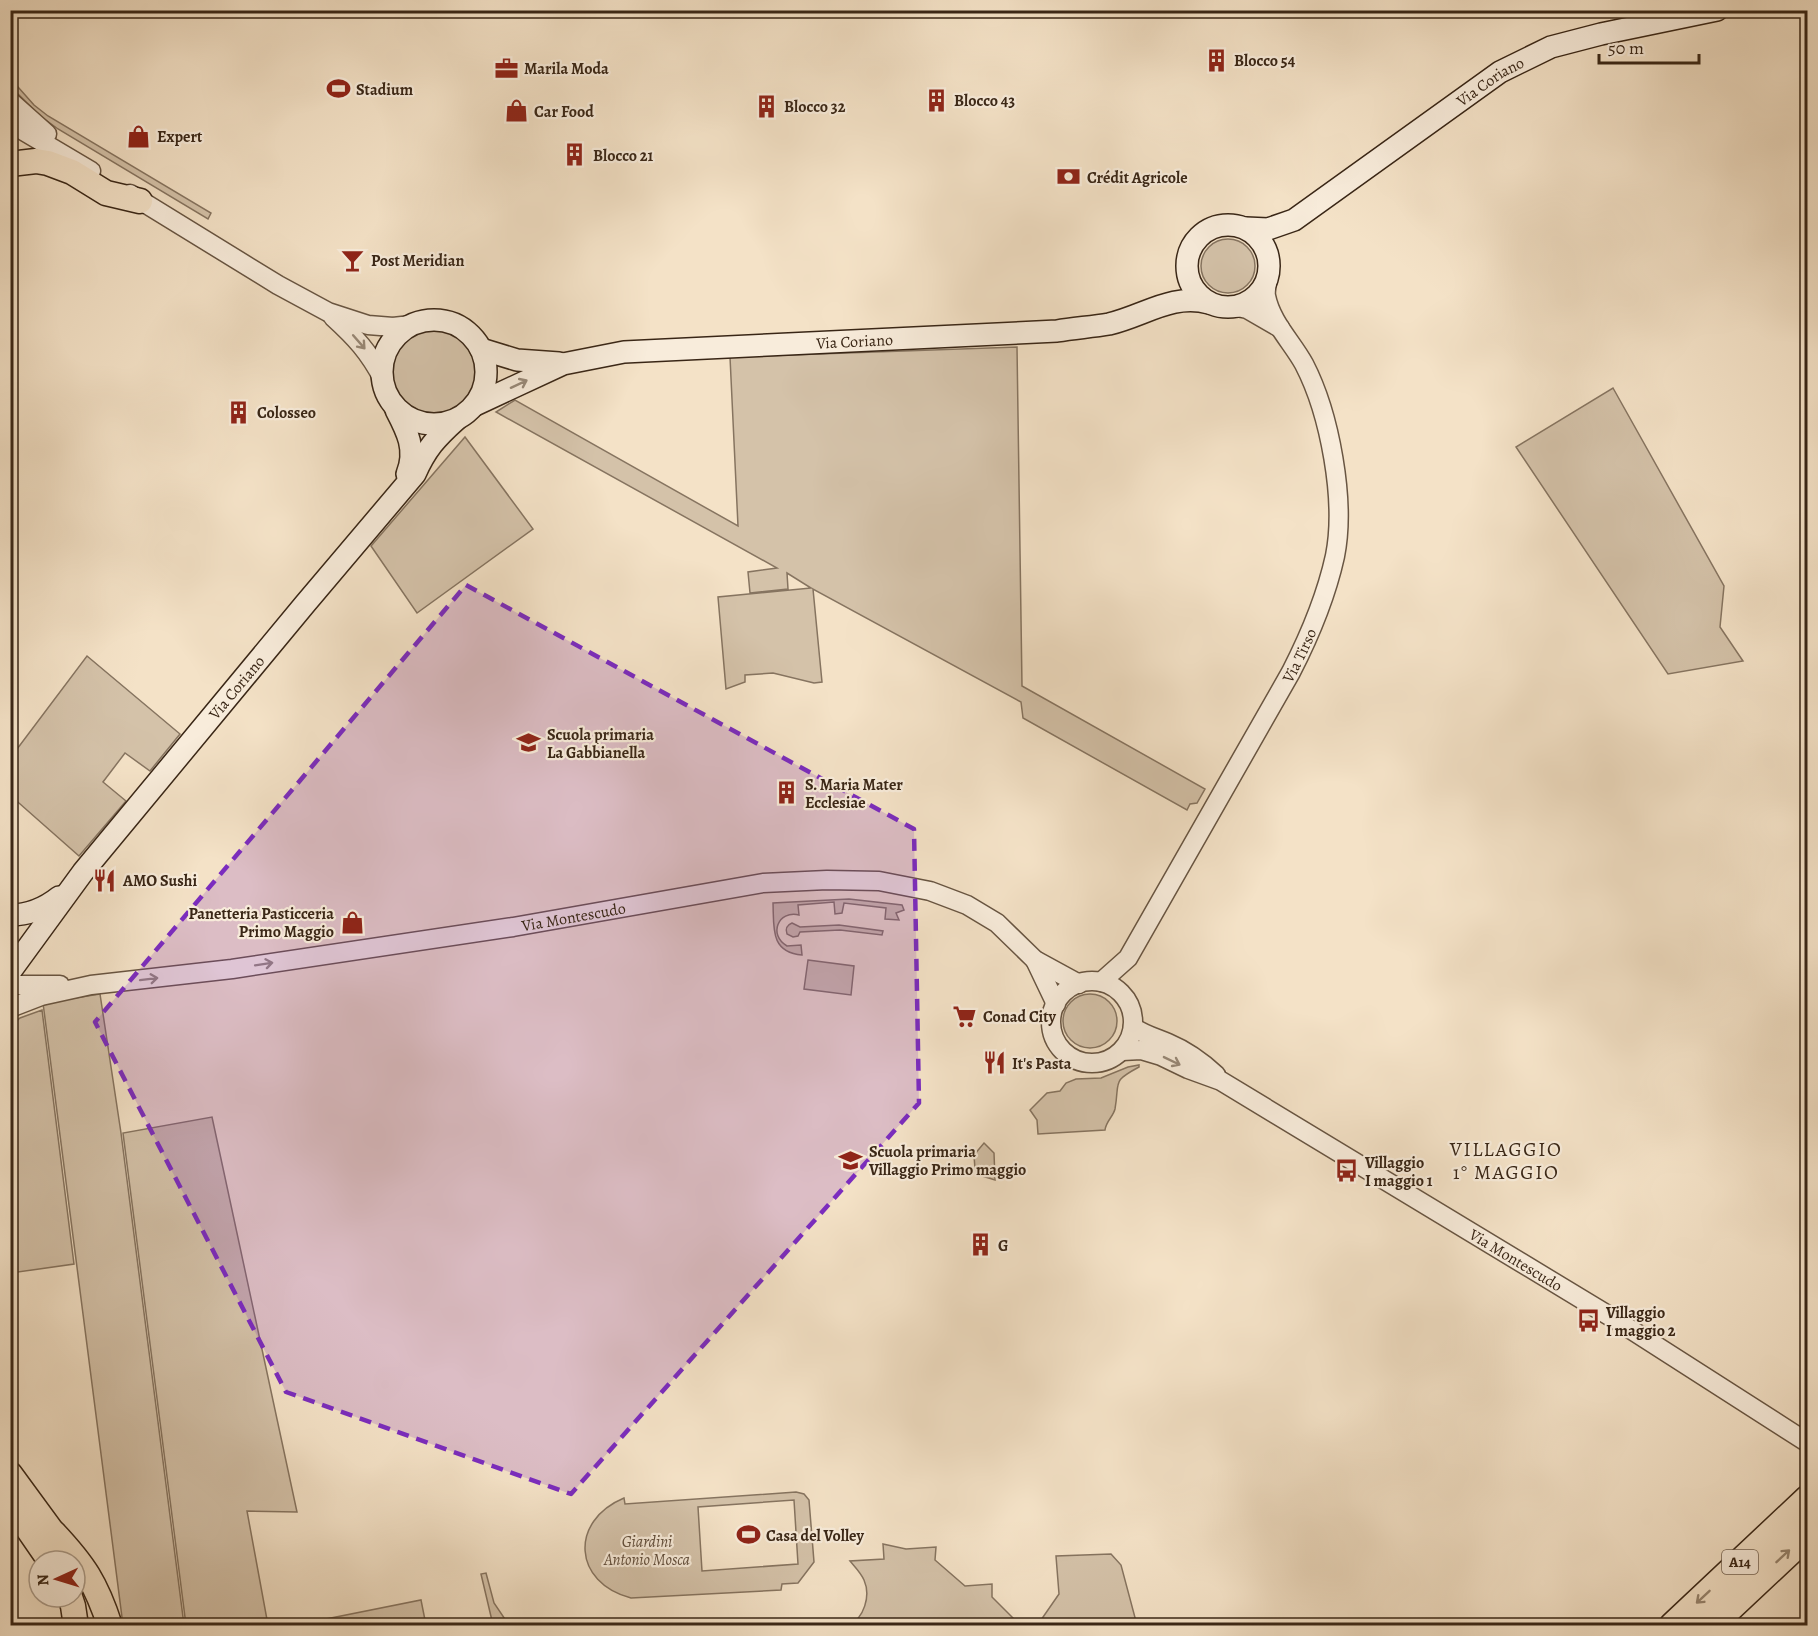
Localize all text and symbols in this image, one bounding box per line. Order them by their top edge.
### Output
scale bar [1599,27,1700,65]
text: 50 m [1608,36,1644,60]
building icon: Blocco 54 [1203,47,1229,73]
place label: Blocco 54 [1234,50,1296,72]
street label: Via Coriano [1451,52,1528,112]
office icon: Marila Moda [493,55,519,81]
place label: Marila Moda [524,58,609,80]
sports icon: Stadium [325,76,351,102]
place label: Stadium [356,79,414,101]
building icon: Blocco 43 [923,87,949,113]
place label: Blocco 43 [954,90,1015,112]
building icon: Blocco 32 [753,93,779,119]
place label: Blocco 32 [784,96,846,118]
shop icon: Car Food [503,98,529,124]
place label: Car Food [534,101,594,123]
shop icon: Expert [126,123,152,149]
place label: Expert [157,126,203,148]
building icon: Blocco 21 [562,142,588,168]
place label: Blocco 21 [593,145,654,167]
bank icon: Crédit Agricole [1056,164,1082,190]
place label: Crédit Agricole [1087,167,1188,189]
bar icon: Post Meridian [340,247,366,273]
place label: Post Meridian [371,250,464,272]
street label: Via Coriano [815,329,893,355]
one-way arrow [352,334,366,349]
one-way arrow [509,378,527,390]
building icon: Colosseo [226,399,252,425]
place label: Colosseo [257,402,316,424]
street label: Via Tirso [1277,625,1322,688]
street label: Via Coriano [203,651,270,725]
place label: Scuola primaria La Gabbianella [547,724,654,764]
school or university icon: Scuola primaria La Gabbianella [516,730,542,756]
place label: S. Maria Mater Ecclesiae [805,774,903,814]
building icon: S. Maria Mater Ecclesiae [774,780,800,806]
restaurant icon: AMO Sushi [92,867,118,893]
place label: AMO Sushi [122,870,198,892]
street label: Via Montescudo [519,897,628,937]
place label: Panetteria Pasticceria Primo Maggio [188,903,334,943]
shop icon: Panetteria Pasticceria Primo Maggio [339,909,365,935]
one-way arrow [254,958,273,969]
one-way arrow [138,973,158,984]
supermarket icon: Conad City [952,1003,978,1029]
place label: Conad City [983,1006,1057,1028]
restaurant icon: It's Pasta [981,1050,1007,1076]
place label: It's Pasta [1012,1053,1072,1075]
one-way arrow [1163,1056,1181,1068]
district label: VILLAGGIO 1° MAGGIO [1449,1136,1562,1186]
place label: Scuola primaria Villaggio Primo maggio [868,1141,1026,1181]
school or university icon: Scuola primaria Villaggio Primo maggio [838,1147,864,1173]
place label: Villaggio I maggio 1 [1364,1152,1433,1192]
bus stop icon: Villaggio I maggio 1 [1334,1158,1360,1184]
street label: Via Montescudo [1464,1223,1566,1297]
building icon: G [967,1232,993,1258]
place label: G [998,1235,1008,1257]
place label: Villaggio I maggio 2 [1605,1302,1676,1342]
bus stop icon: Villaggio I maggio 2 [1575,1308,1601,1334]
sports icon: Casa del Volley [735,1522,761,1548]
place label: Casa del Volley [766,1525,864,1547]
park label: Giardini Antonio Mosca [603,1531,691,1571]
north arrow [27,1549,87,1609]
one-way arrow [1776,1549,1791,1564]
road number: A14 [1722,1550,1758,1574]
text: N [32,1573,54,1587]
one-way arrow [1696,1590,1711,1604]

